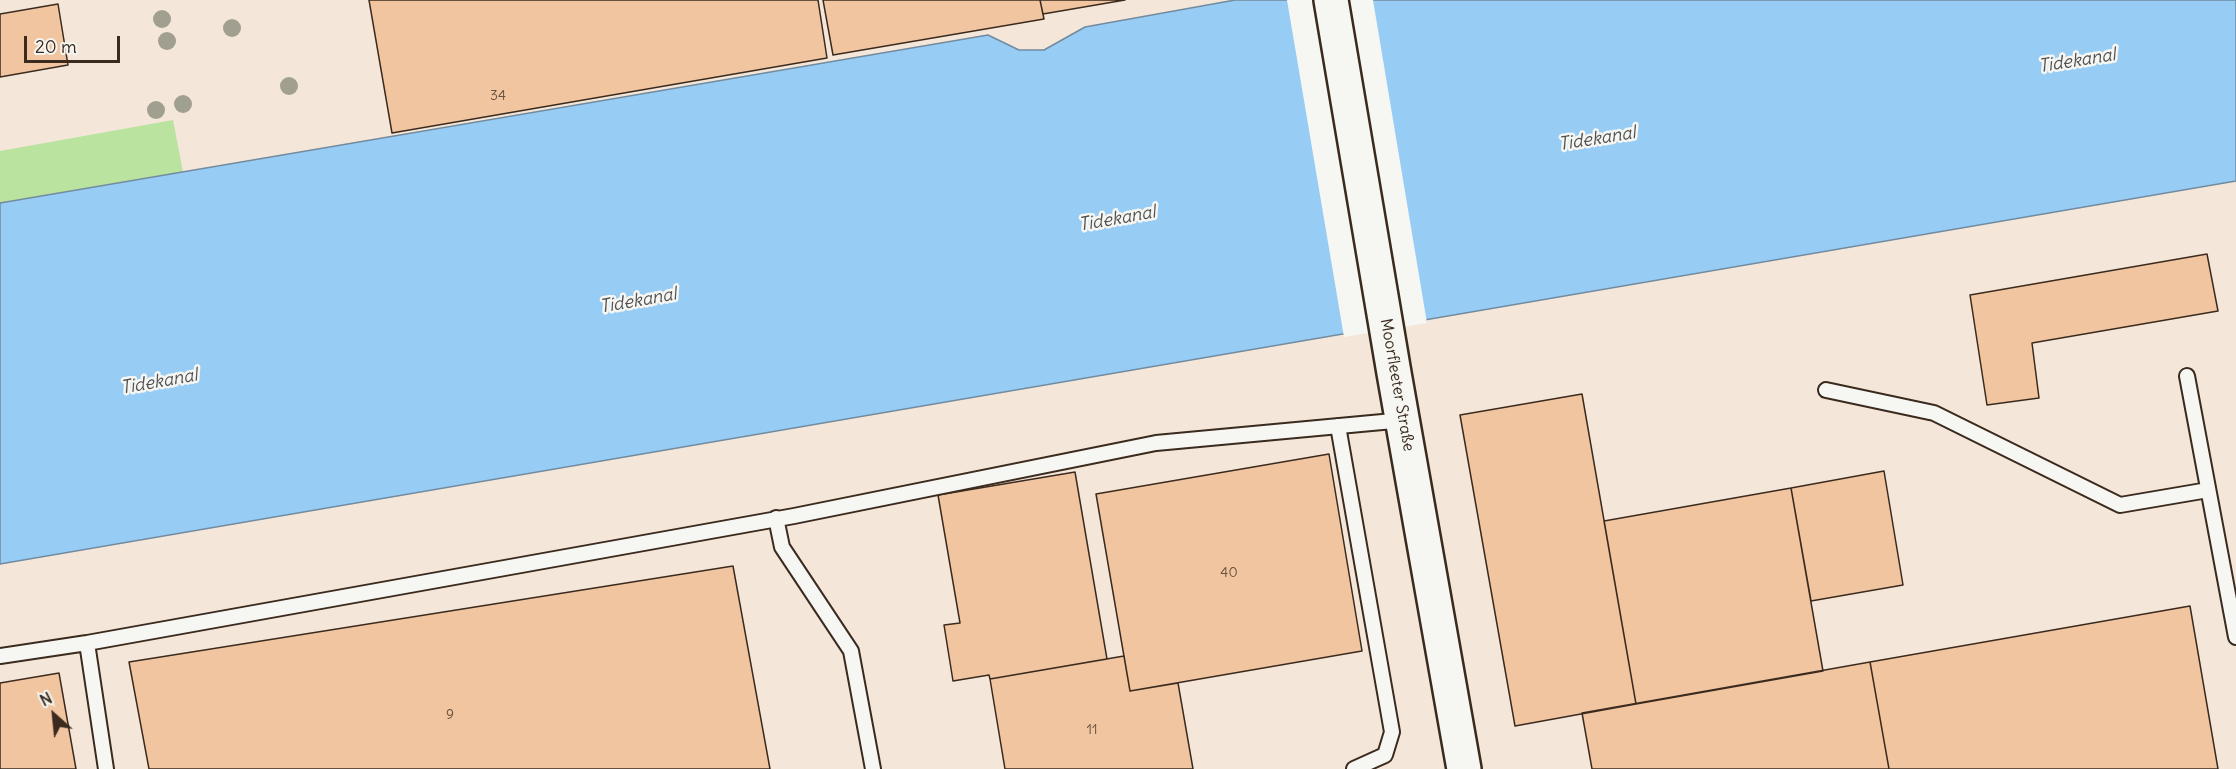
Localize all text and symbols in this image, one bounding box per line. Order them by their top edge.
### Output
scale bar [27,24,123,62]
text: 20 m [35,35,77,58]
water label: Tidekanal [2037,44,2117,78]
house number: 34 [490,88,506,104]
water label: Tidekanal [1557,122,1637,156]
water label: Tidekanal [1077,202,1157,236]
water label: Tidekanal [598,284,678,318]
street label: Moorfleeter Straße [1376,317,1418,453]
water label: Tidekanal [119,365,199,399]
house number: 40 [1220,565,1238,581]
north arrow [24,685,84,745]
text: N [36,688,55,710]
house number: 9 [446,707,454,723]
house number: 11 [1086,722,1098,738]

